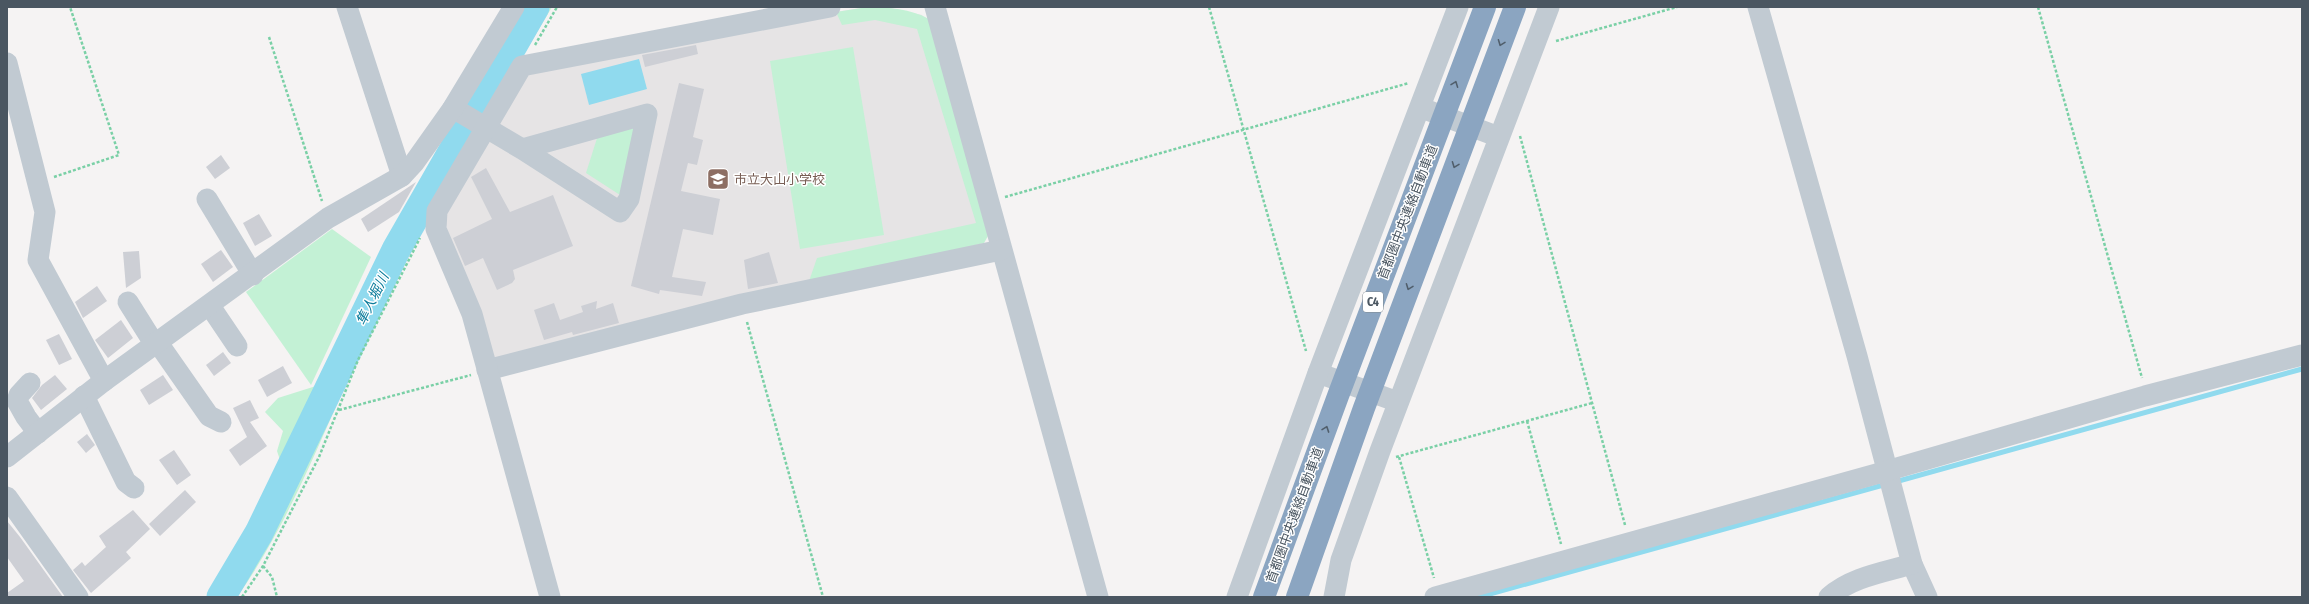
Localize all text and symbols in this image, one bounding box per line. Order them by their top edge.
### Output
one-way arrow [1498,40,1506,47]
one-way arrow [1451,81,1459,88]
street label: 首都圏中央連絡自動車道 [1375,143,1440,282]
one-way arrow [1452,162,1460,169]
school or university icon: 市立大山小学校 [705,166,731,192]
place label: 市立大山小学校 [734,172,825,187]
water label: 隼人堀川 [353,269,393,328]
one-way arrow [1406,283,1414,290]
road number: C4 [1363,292,1383,312]
one-way arrow [1321,425,1329,432]
street label: 首都圏中央連絡自動車道 [1263,445,1326,585]

